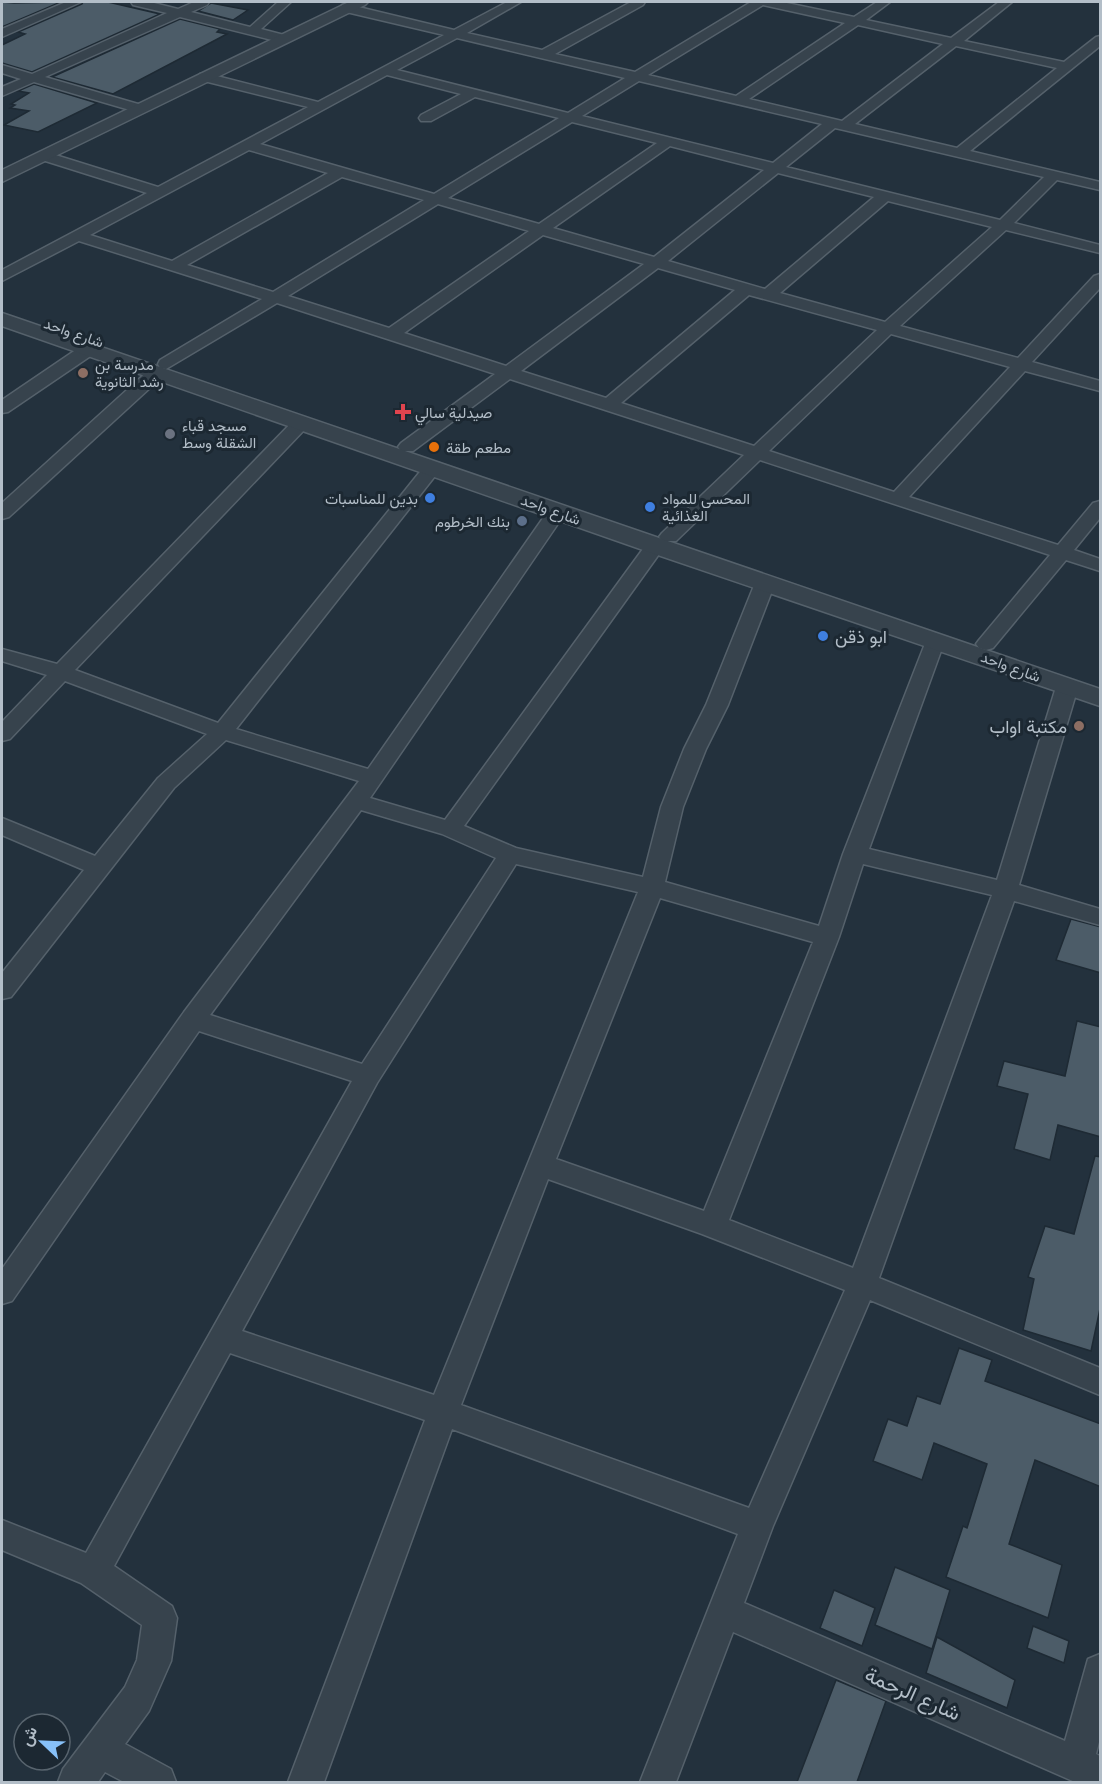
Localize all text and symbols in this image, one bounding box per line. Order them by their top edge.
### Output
street label: شارع واحد [41,312,107,354]
place label: مدرسة بن رشد الثانوية [95,354,164,391]
marker: مدرسة بن رشد الثانوية [76,366,90,380]
place label: صيدلية سالي [415,402,492,426]
marker: صيدلية سالي [396,405,410,419]
place label: مسجد قباء الشقلة وسط [182,415,256,452]
marker: مسجد قباء الشقلة وسط [163,427,177,441]
place label: مطعم طقة [446,437,511,458]
marker: مطعم طقة [427,440,441,454]
place label: بدين للمناسبات [325,488,418,509]
place label: المحسي للمواد الغذائية [662,488,750,525]
street label: شارع واحد [518,489,584,531]
marker: بدين للمناسبات [423,491,437,505]
marker: المحسي للمواد الغذائية [643,500,657,514]
place label: بنك الخرطوم [435,511,510,532]
marker: بنك الخرطوم [515,514,529,528]
place label: ابو ذقن [835,624,887,648]
marker: ابو ذقن [816,629,830,643]
street label: شارع واحد [978,646,1044,688]
place label: مكتبة اواب [989,714,1067,738]
marker: مكتبة اواب [1072,719,1086,733]
street label: شارع الرحمة [860,1659,965,1727]
north arrow [12,1712,72,1772]
text: ش [14,1723,42,1749]

